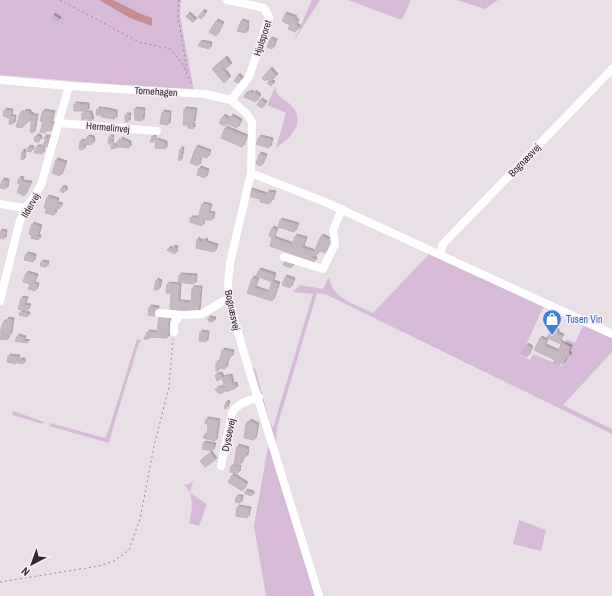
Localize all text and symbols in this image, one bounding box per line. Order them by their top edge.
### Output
street label: Hjulsporet [251,18,275,58]
street label: Tornehagen [134,84,178,99]
street label: Hermelinvej [86,119,130,136]
street label: Bognæsvej [505,141,543,180]
street label: Ildervej [18,190,43,220]
street label: Bognæsvej [222,289,243,332]
shop icon: Tusen Vin [541,308,563,336]
place label: Tusen Vin [566,313,603,326]
street label: Dyssevej [219,417,238,453]
north arrow [12,544,52,584]
text: N [18,564,32,579]

